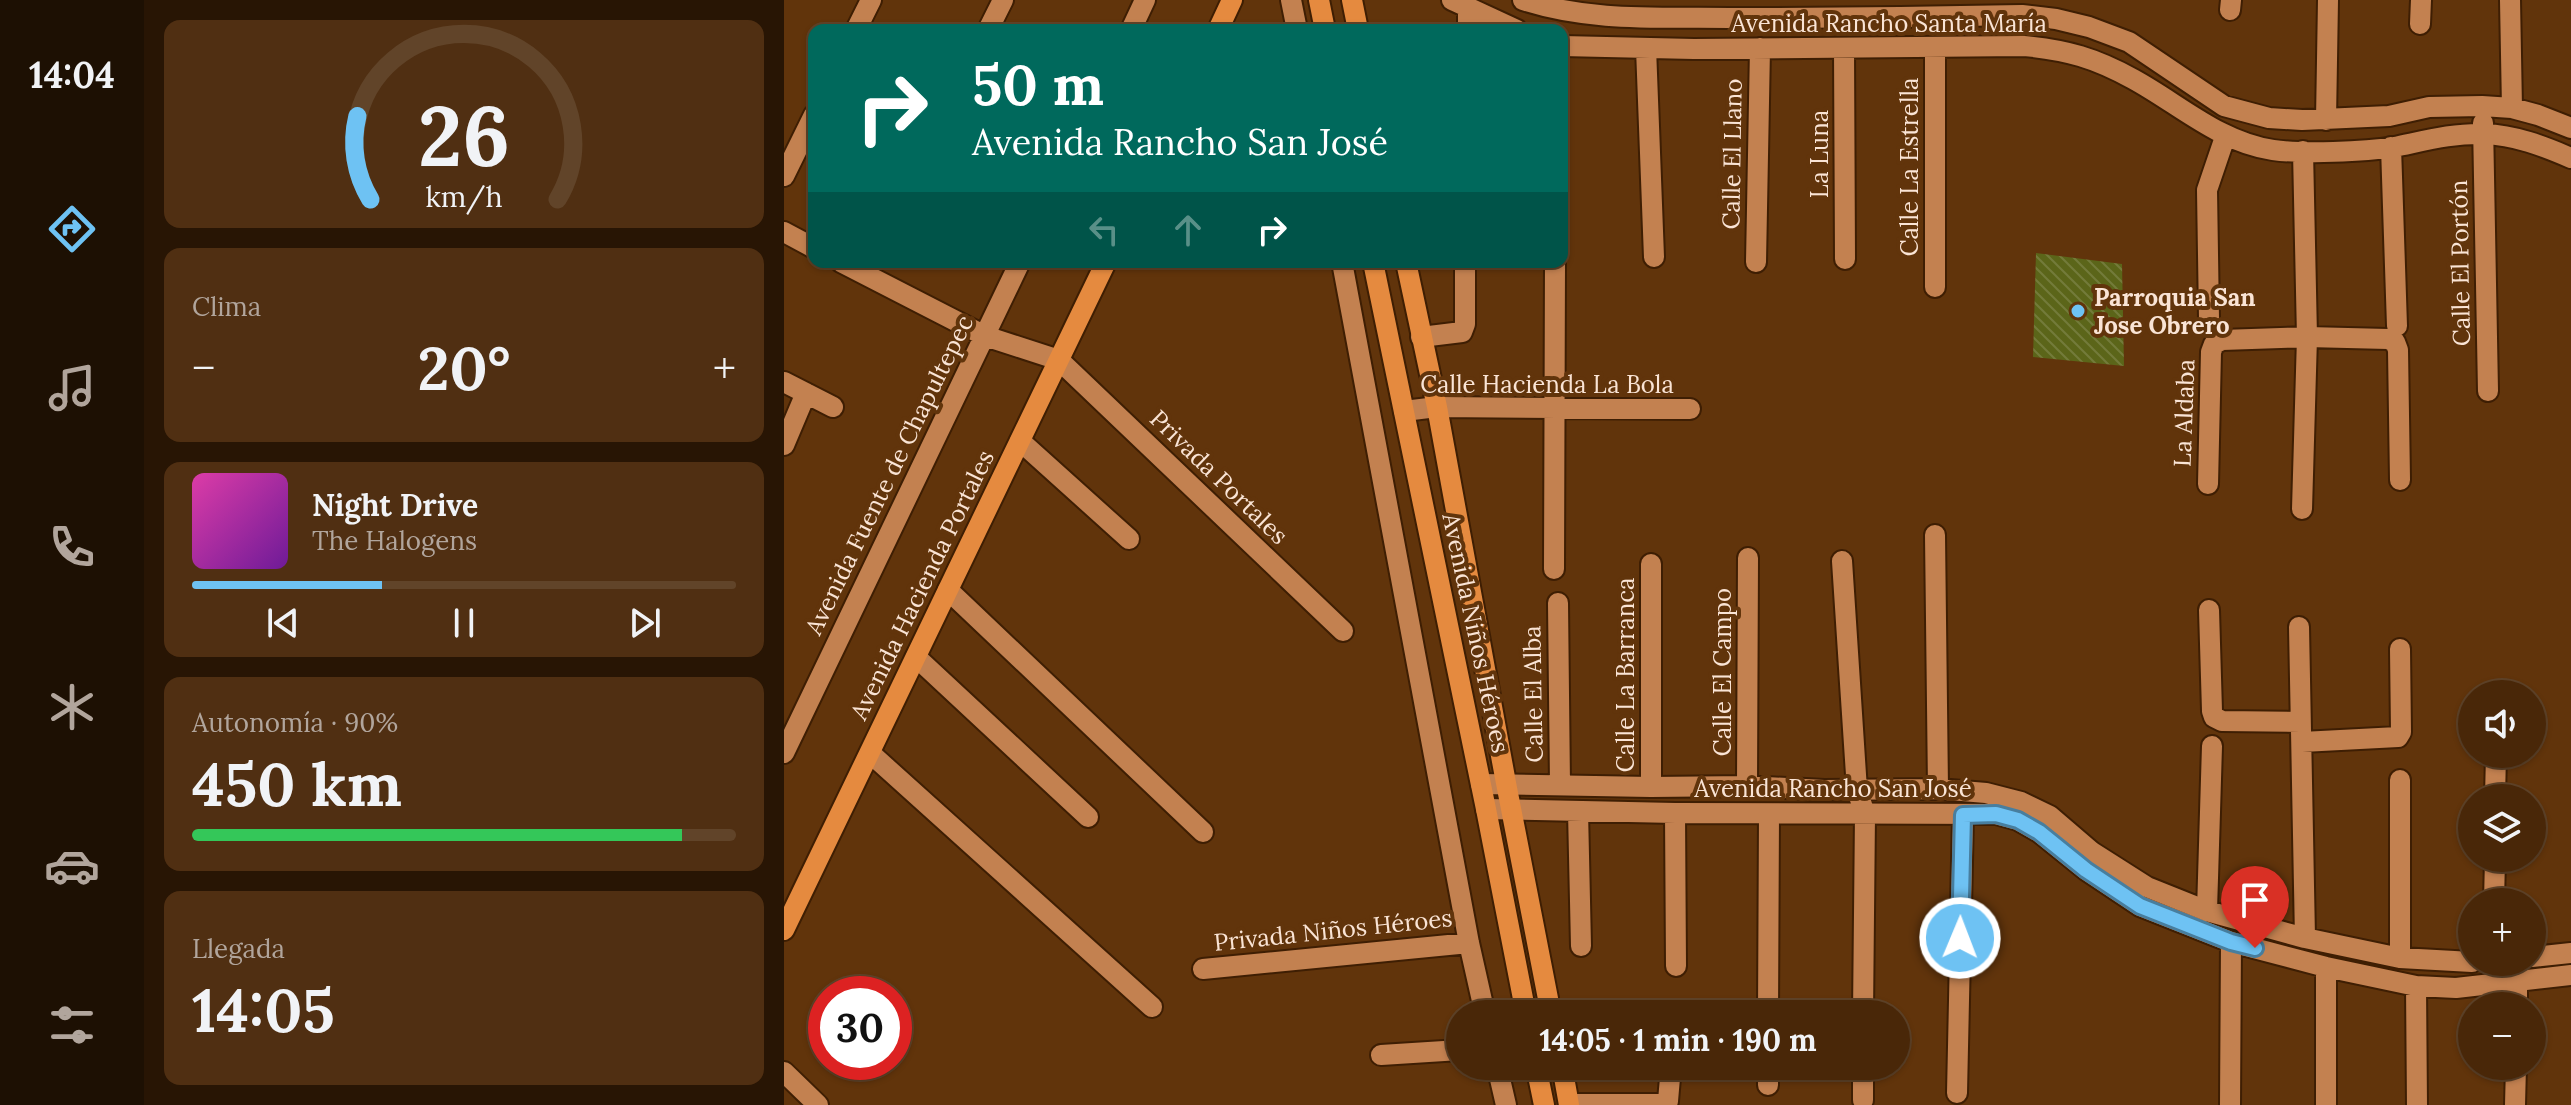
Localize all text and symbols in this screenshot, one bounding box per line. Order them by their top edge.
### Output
street label: Avenida Rancho Santa María [1730,8,2047,39]
text: 50 m [972,49,1104,120]
text: 14:04 [29,52,115,98]
icon: right [840,56,944,160]
street label: Calle El Llano [1715,78,1749,230]
street label: Calle La Estrella [1894,78,1925,256]
text: 26 [418,82,510,189]
street label: La Luna [1804,110,1835,198]
text: Avenida Rancho San José [972,119,1388,165]
text: km/h [425,178,503,215]
street label: Calle El Portón [2443,180,2477,346]
icon: directions [44,201,100,257]
icon: left [1082,208,1126,252]
icon: ahead [1166,208,1210,252]
icon: right [1250,208,1294,252]
place label: Parroquia San Jose Obrero [2094,282,2256,341]
text: Clima [192,290,261,323]
marker: Parroquia San Jose Obrero [2069,302,2087,320]
street label: Avenida Fuente de Chapultepec [798,310,980,641]
text: 20° [417,330,511,406]
text: − [192,340,215,396]
text: + [713,340,736,396]
street label: La Aldaba [2167,359,2201,467]
icon: music [44,360,100,416]
street label: Calle Hacienda La Bola [1420,369,1674,400]
street label: Privada Portales [1143,403,1295,551]
street label: Avenida Hacienda Portales [843,445,1001,726]
text: Night Drive [312,486,478,524]
street label: Avenida Niños Héroes [1435,509,1517,756]
icon: phone [44,519,100,575]
text: The Halogens [312,524,477,557]
street label: Calle La Barranca [1610,578,1641,772]
street label: Calle El Campo [1707,588,1738,756]
icon: previous [261,601,305,645]
icon: pause [442,601,486,645]
icon: next [623,601,667,645]
street label: Calle El Alba [1516,625,1550,763]
icon: climate [44,679,100,735]
map controls [2458,680,2546,1080]
button: sound [2458,680,2546,768]
text: Autonomía · 90% [192,706,398,739]
text: 450 km [192,746,402,822]
street label: Avenida Rancho San José [1693,773,1972,804]
button: layers [2458,784,2546,872]
icon: car [44,838,100,894]
pin [2221,866,2289,948]
icon: arrive [2233,878,2277,922]
button: + [2458,888,2546,976]
position arrow [1918,896,2002,980]
street label: Privada Niños Héroes [1212,902,1454,958]
text: Llegada [192,932,285,965]
text: 14:05 [192,972,335,1048]
speed limit sign: 30 [808,976,912,1080]
button: − [2458,992,2546,1080]
icon: filters [44,997,100,1053]
text: 14:05 · 1 min · 190 m [1539,1021,1817,1059]

